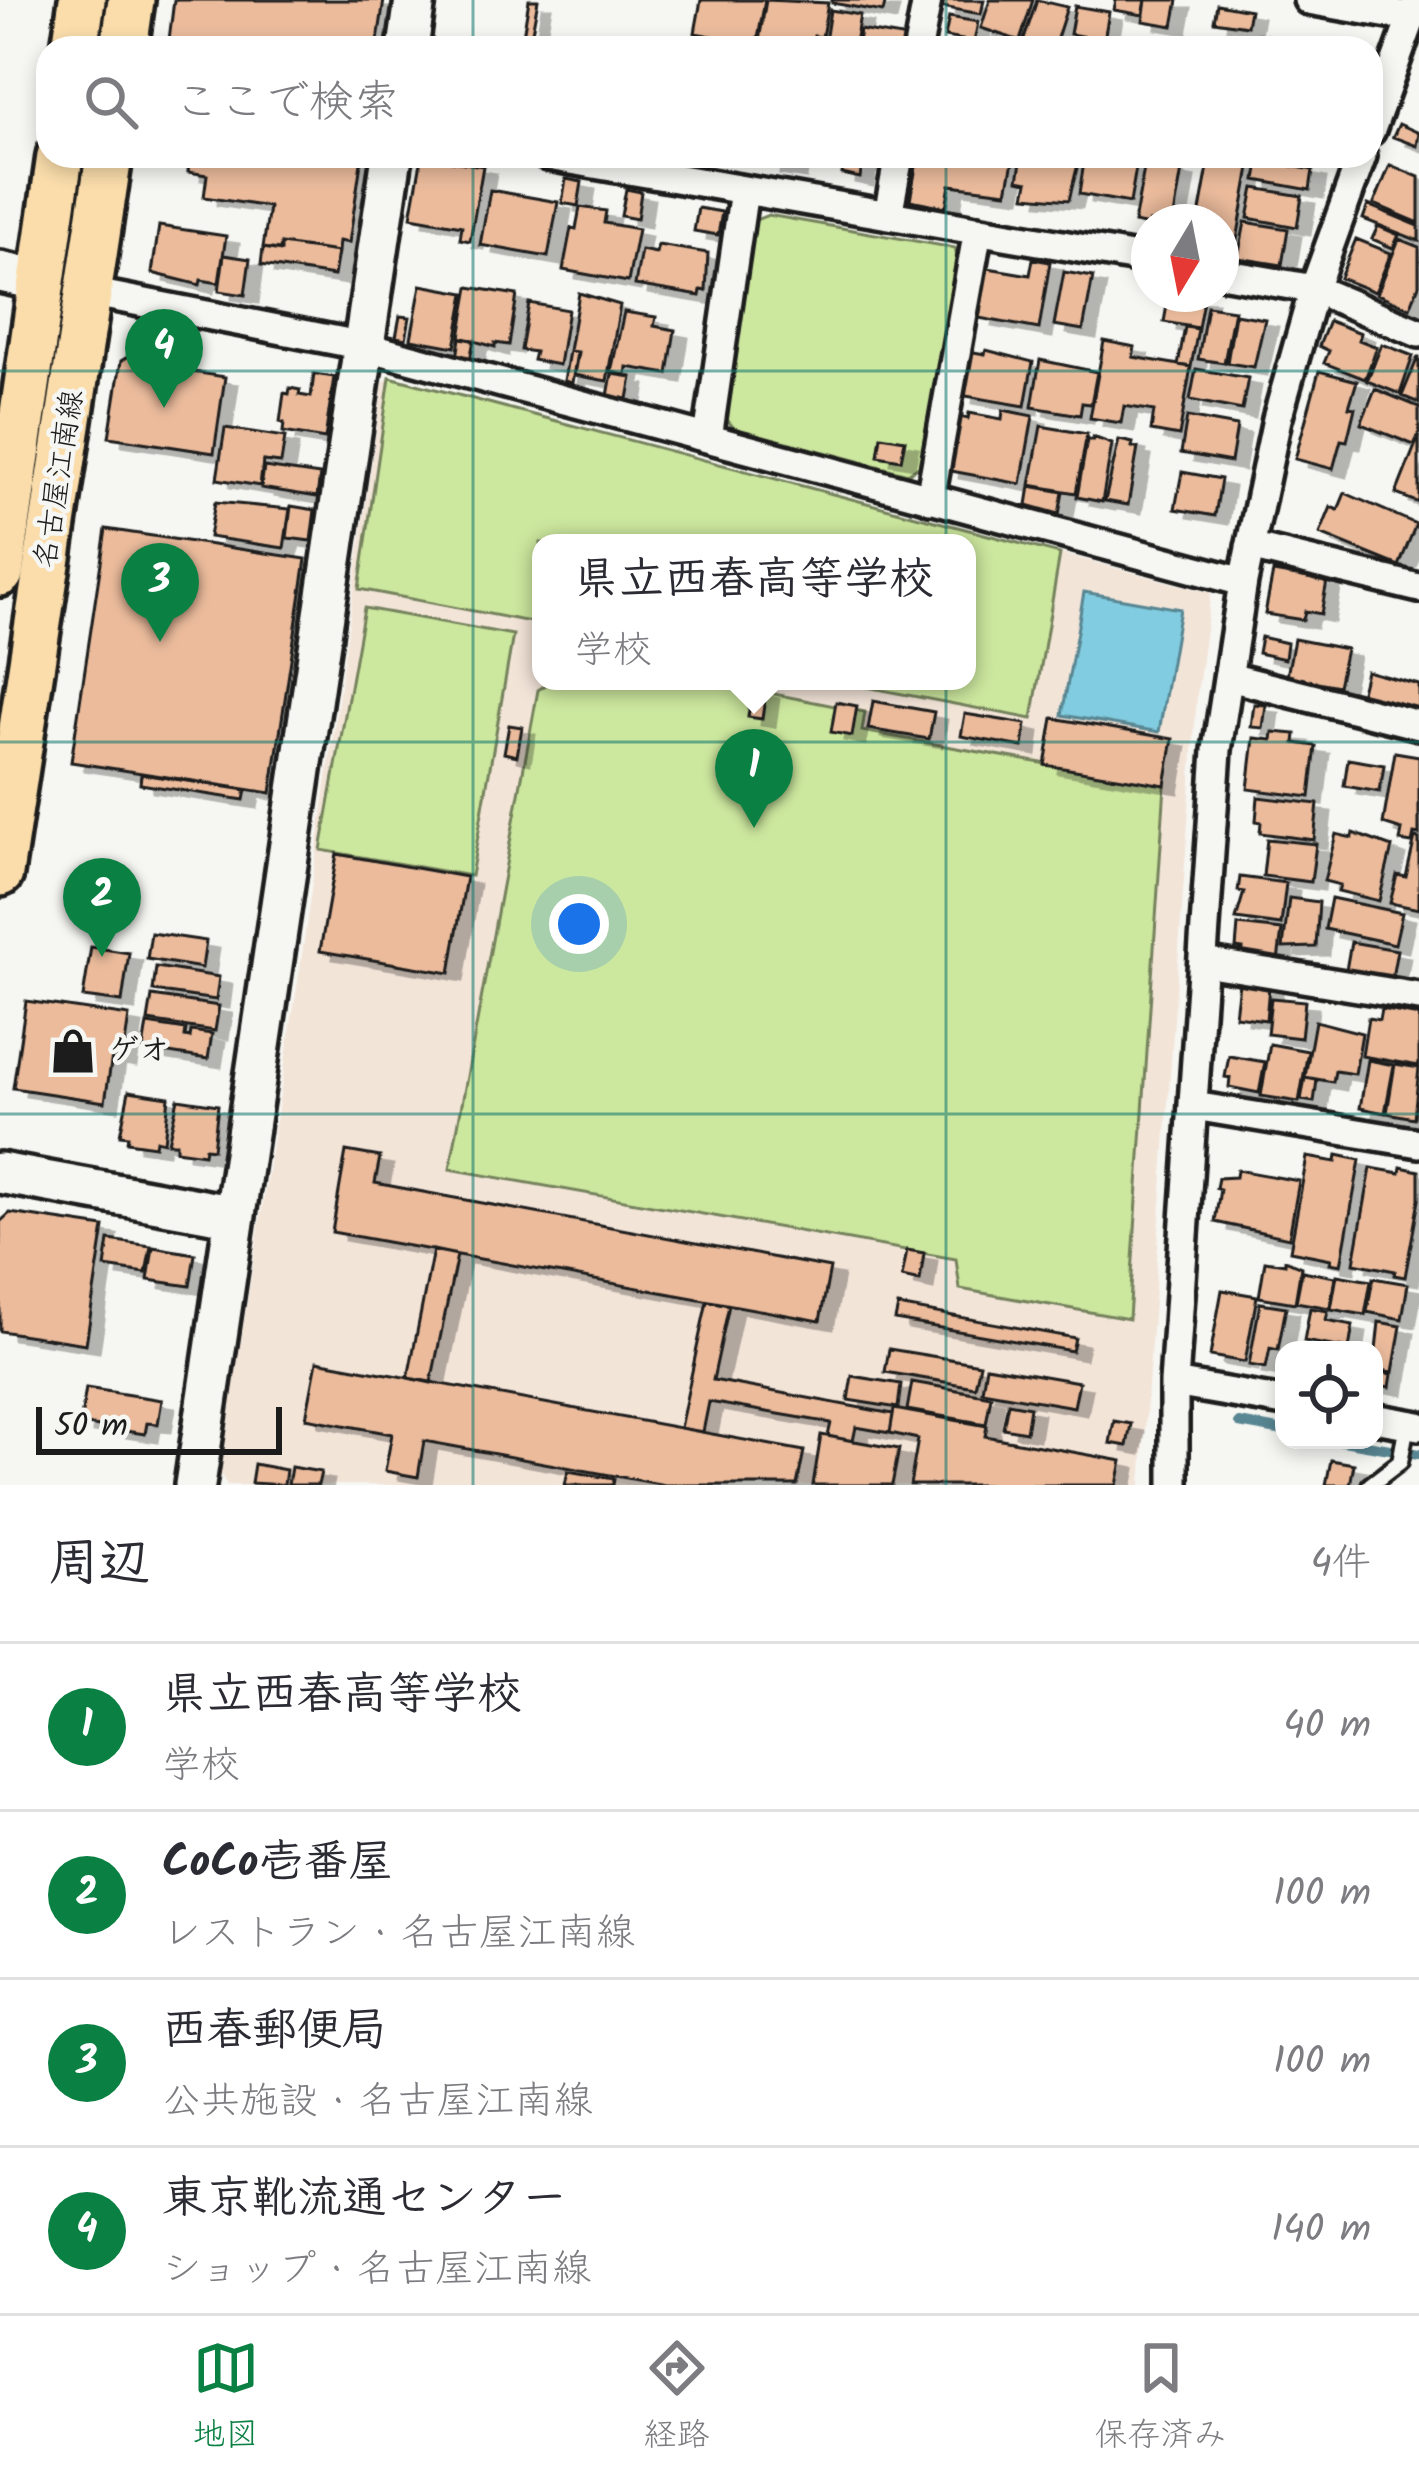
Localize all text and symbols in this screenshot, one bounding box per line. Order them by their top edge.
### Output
search box [36,36,1383,168]
text: ここで検索 [174,68,399,140]
icon: search [78,69,144,135]
north arrow [1131,204,1239,312]
pin: 4 [125,309,203,408]
street label: 名古屋江南線 [22,386,98,572]
popup [532,534,976,690]
pin: 3 [121,543,199,642]
text: 県立西春高等学校 [574,545,934,617]
text: 学校 [574,621,652,683]
pin: 1 [715,729,793,828]
pin: 2 [63,858,141,957]
your location [549,894,609,954]
shop icon: ゲオ [48,1026,98,1076]
place label: ゲオ [109,1027,169,1075]
map controls [1275,1341,1383,1449]
button: locate [1275,1341,1383,1449]
scale bar [36,1401,282,1454]
text: 50 m [54,1401,128,1454]
text: 周辺 [48,1525,150,1606]
text: 4件 [1311,1534,1371,1596]
text: 県立西春高等学校 [162,1660,522,1732]
text: 1 [81,1696,93,1758]
text: 40 m [1283,1696,1371,1758]
text: 学校 [162,1736,240,1798]
text: CoCo壱番屋 [162,1828,394,1900]
text: 2 [76,1864,98,1926]
text: 100 m [1273,1864,1371,1926]
text: レストラン · 名古屋江南線 [162,1904,635,1966]
text: 西春郵便局 [162,1996,387,2068]
text: 3 [76,2032,98,2094]
text: 100 m [1273,2032,1371,2094]
text: 公共施設 · 名古屋江南線 [162,2072,593,2134]
text: 東京靴流通センター [162,2164,567,2236]
text: 4 [76,2200,98,2262]
text: 140 m [1271,2200,1371,2262]
text: ショップ · 名古屋江南線 [162,2240,591,2302]
tab: 地図 [193,2335,259,2463]
tab: 経路 [644,2335,710,2463]
tab: 保存済み [1095,2335,1227,2463]

